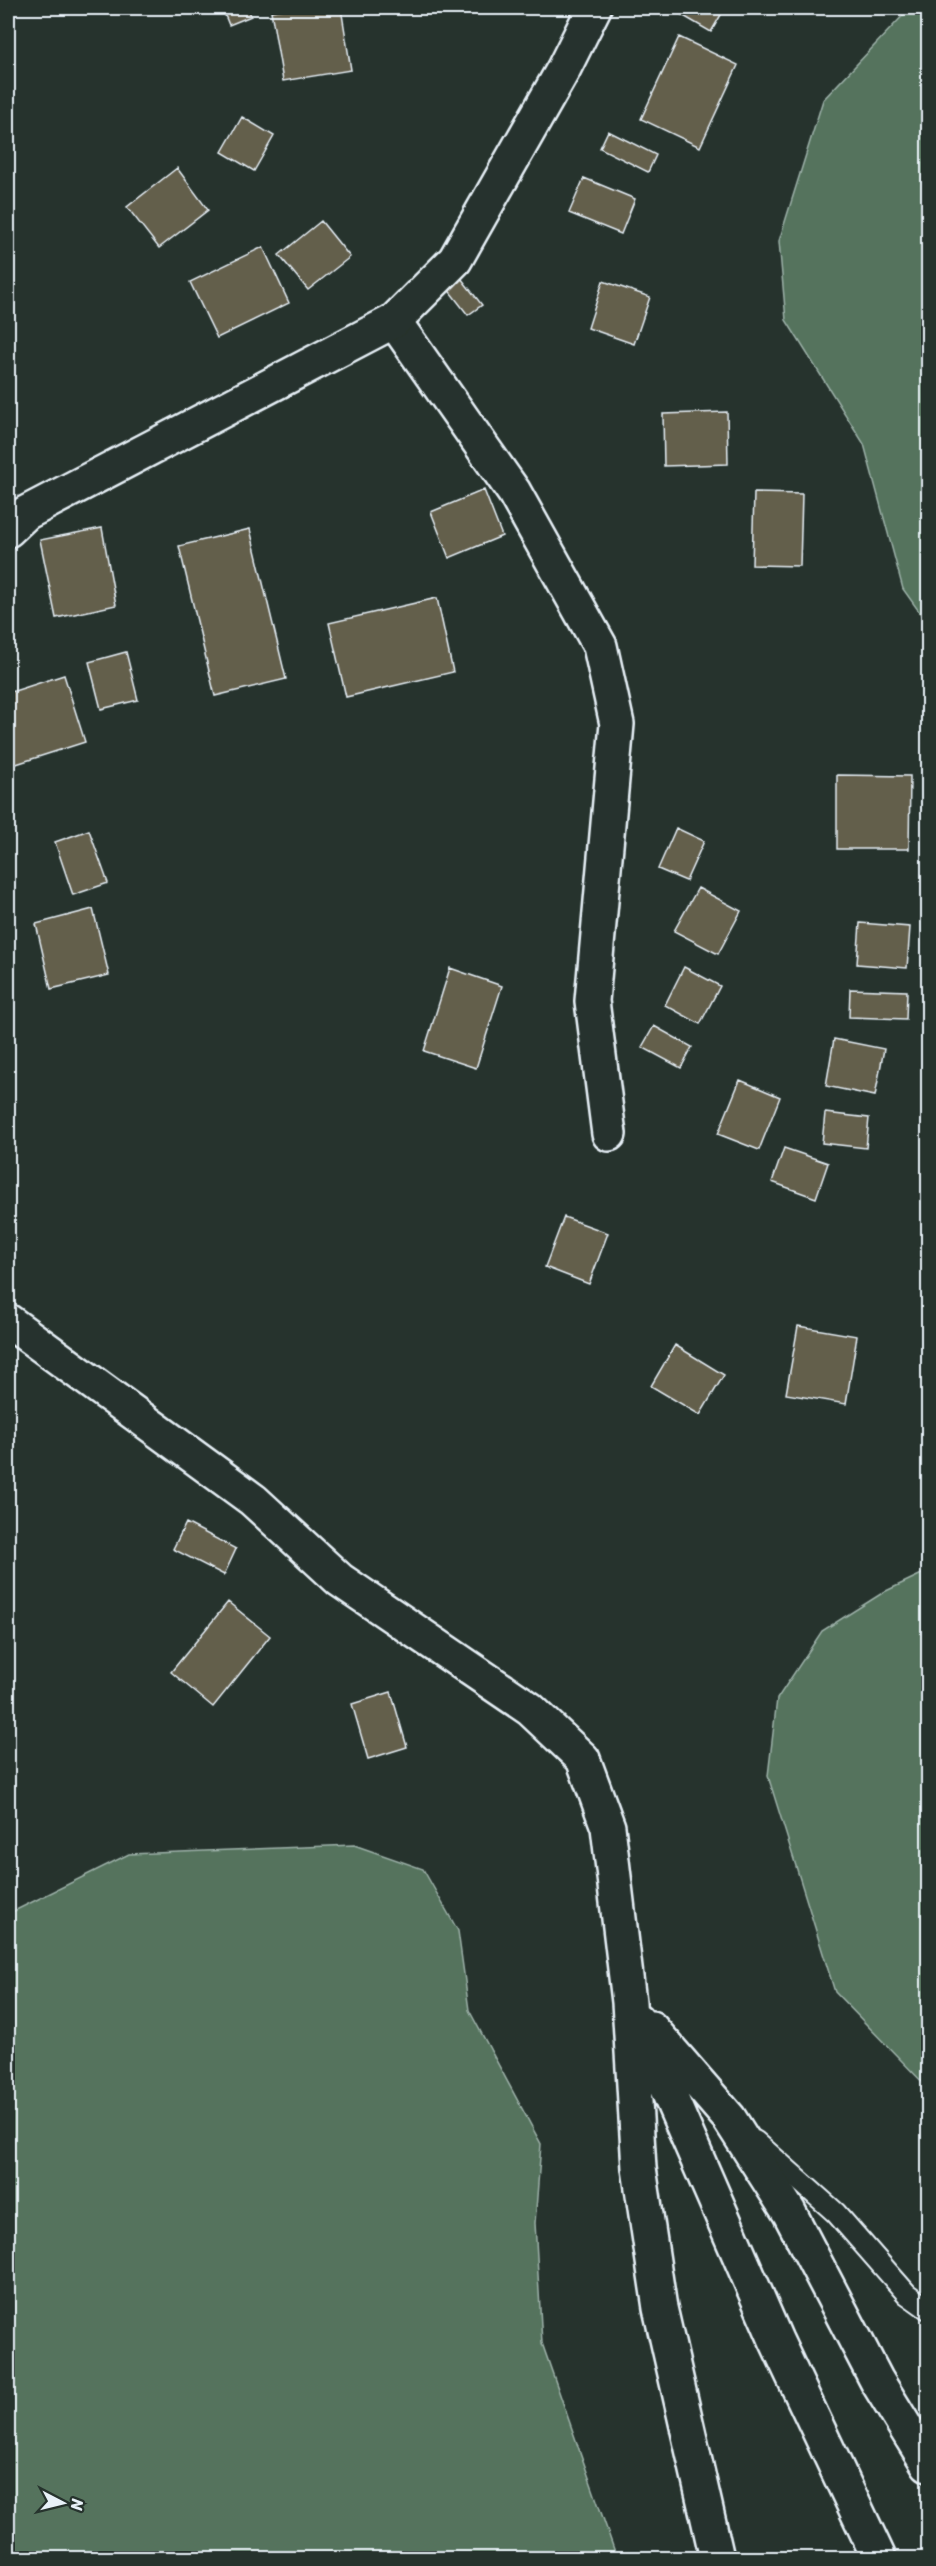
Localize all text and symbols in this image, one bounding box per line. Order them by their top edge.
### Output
north arrow [33,2473,93,2533]
text: N [62,2497,93,2513]

